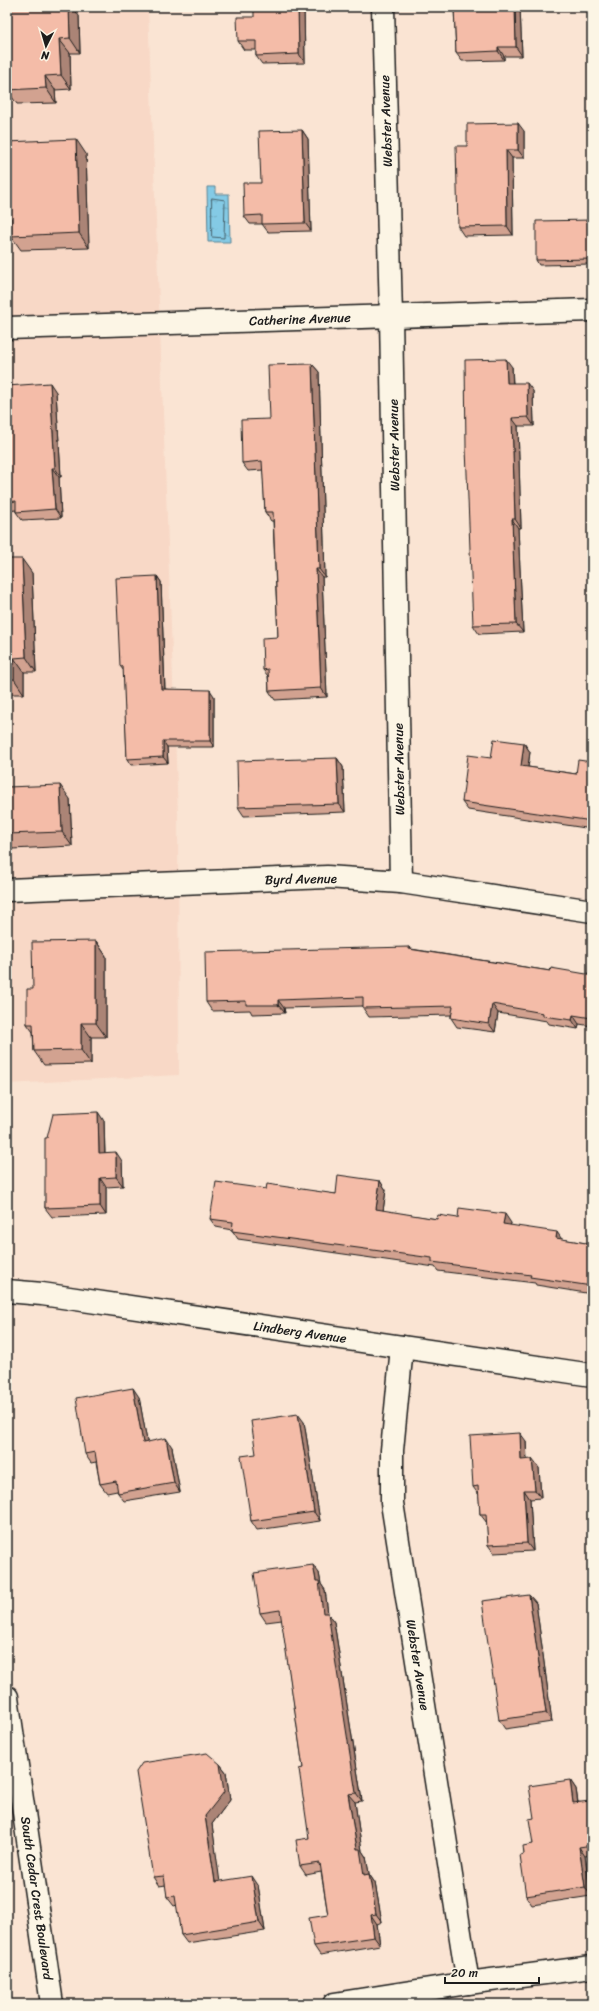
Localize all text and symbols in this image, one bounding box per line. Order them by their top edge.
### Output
north arrow [26,26,66,66]
text: N [40,46,51,65]
street label: Webster Avenue [373,74,399,167]
street label: Catherine Avenue [249,306,352,332]
street label: Webster Avenue [382,398,406,491]
street label: Webster Avenue [387,722,411,815]
street label: Byrd Avenue [265,867,337,891]
street label: Lindberg Avenue [252,1314,348,1350]
street label: Webster Avenue [399,1618,437,1713]
street label: South Cedar Crest Boulevard [14,1815,60,1982]
scale bar [445,1959,539,1985]
text: 20 m [451,1962,478,1984]

